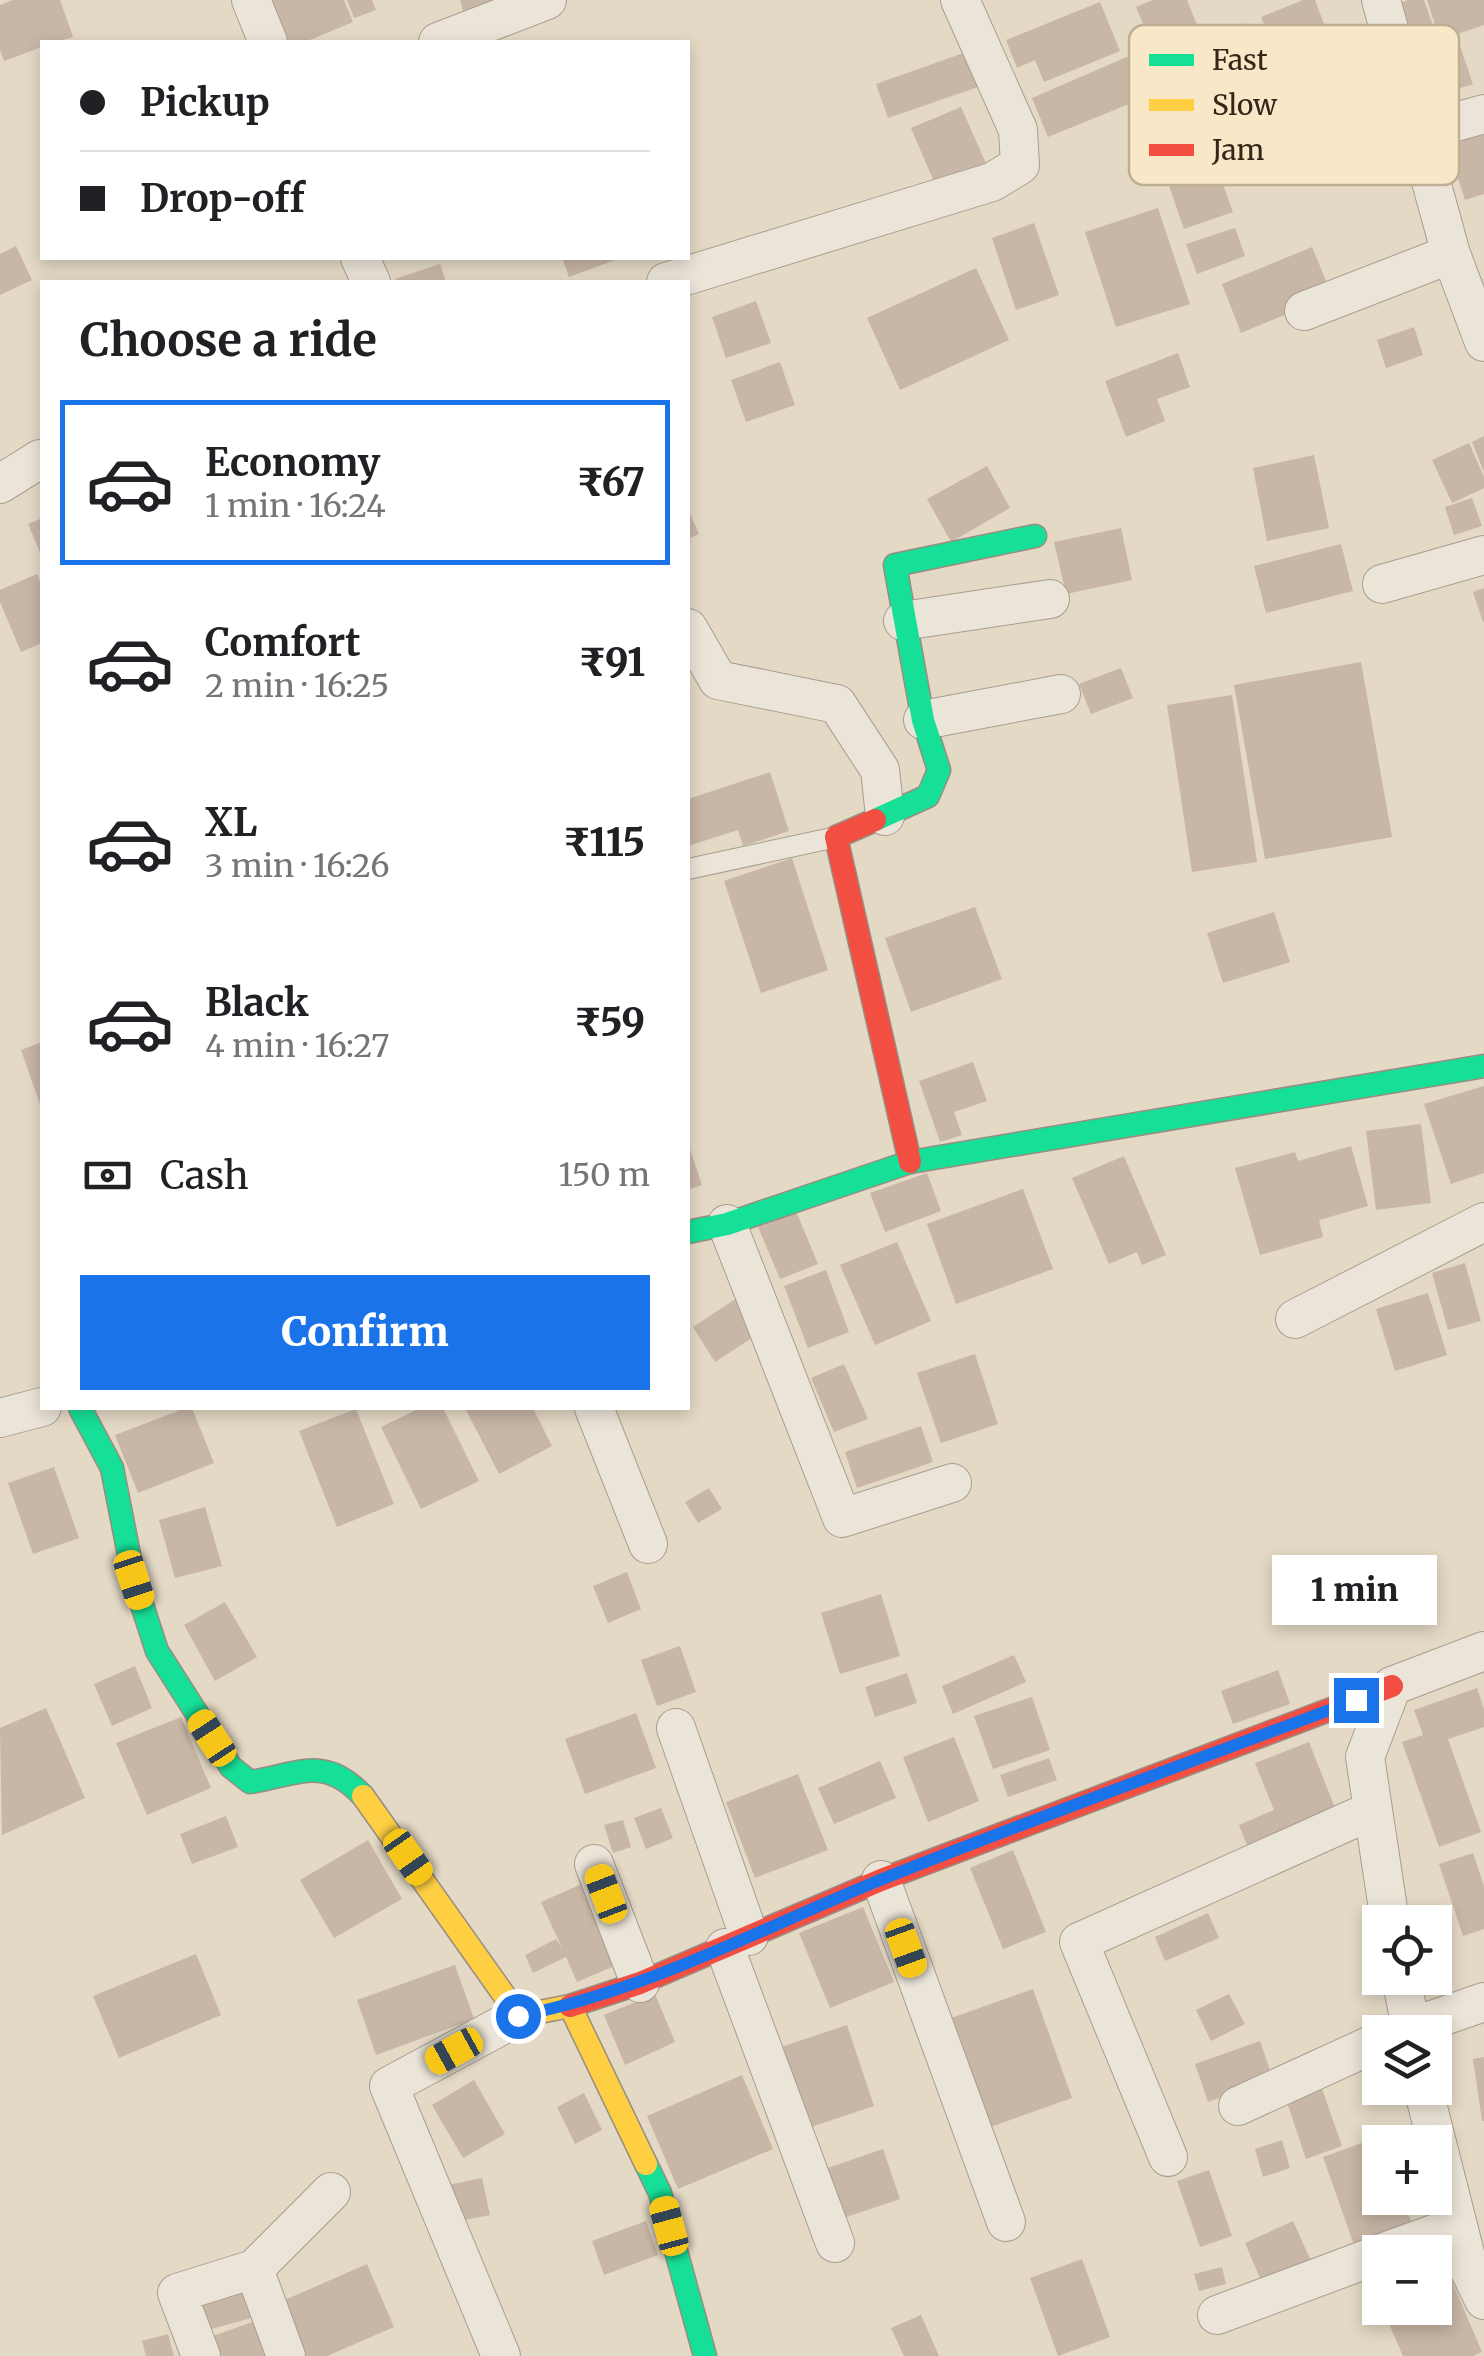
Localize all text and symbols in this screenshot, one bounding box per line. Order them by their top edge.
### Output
legend [1129,25,1459,185]
text: Fast [1212,42,1268,78]
text: Pickup [140,79,270,126]
text: Slow [1212,87,1277,123]
text: Jam [1211,132,1265,168]
text: Drop-off [140,175,305,222]
text: Choose a ride [80,312,377,368]
icon: car [85,438,175,528]
text: Economy [205,439,380,486]
text: ₹67 [576,459,645,506]
text: 1 min · 16:24 [205,486,386,526]
icon: car [85,618,175,708]
text: Comfort [205,619,361,666]
text: ₹91 [579,639,645,686]
text: 2 min · 16:25 [205,666,389,706]
icon: car [85,798,175,888]
text: XL [205,799,257,846]
text: ₹115 [563,819,645,866]
text: 3 min · 16:26 [205,846,389,886]
icon: car [85,978,175,1068]
text: Black [205,979,309,1026]
text: ₹59 [574,999,645,1046]
text: 4 min · 16:27 [205,1026,389,1066]
icon: cash [80,1148,135,1203]
text: Cash [160,1152,249,1199]
text: 150 m [558,1155,650,1195]
button: Confirm [80,1275,650,1390]
car [110,1547,158,1613]
callout: 1 min [1274,1555,1438,1625]
text: 1 min [1311,1570,1398,1610]
route end [1334,1678,1379,1723]
car [183,1705,241,1771]
car [379,1824,437,1890]
car [581,1861,631,1927]
map controls [1362,1905,1452,2325]
button: locate [1362,1905,1452,1995]
car [882,1915,930,1981]
route start [496,1994,541,2039]
button: layers [1362,2015,1452,2105]
car [420,2023,488,2079]
button: + [1362,2125,1452,2215]
car [647,2193,691,2259]
button: − [1362,2235,1452,2325]

